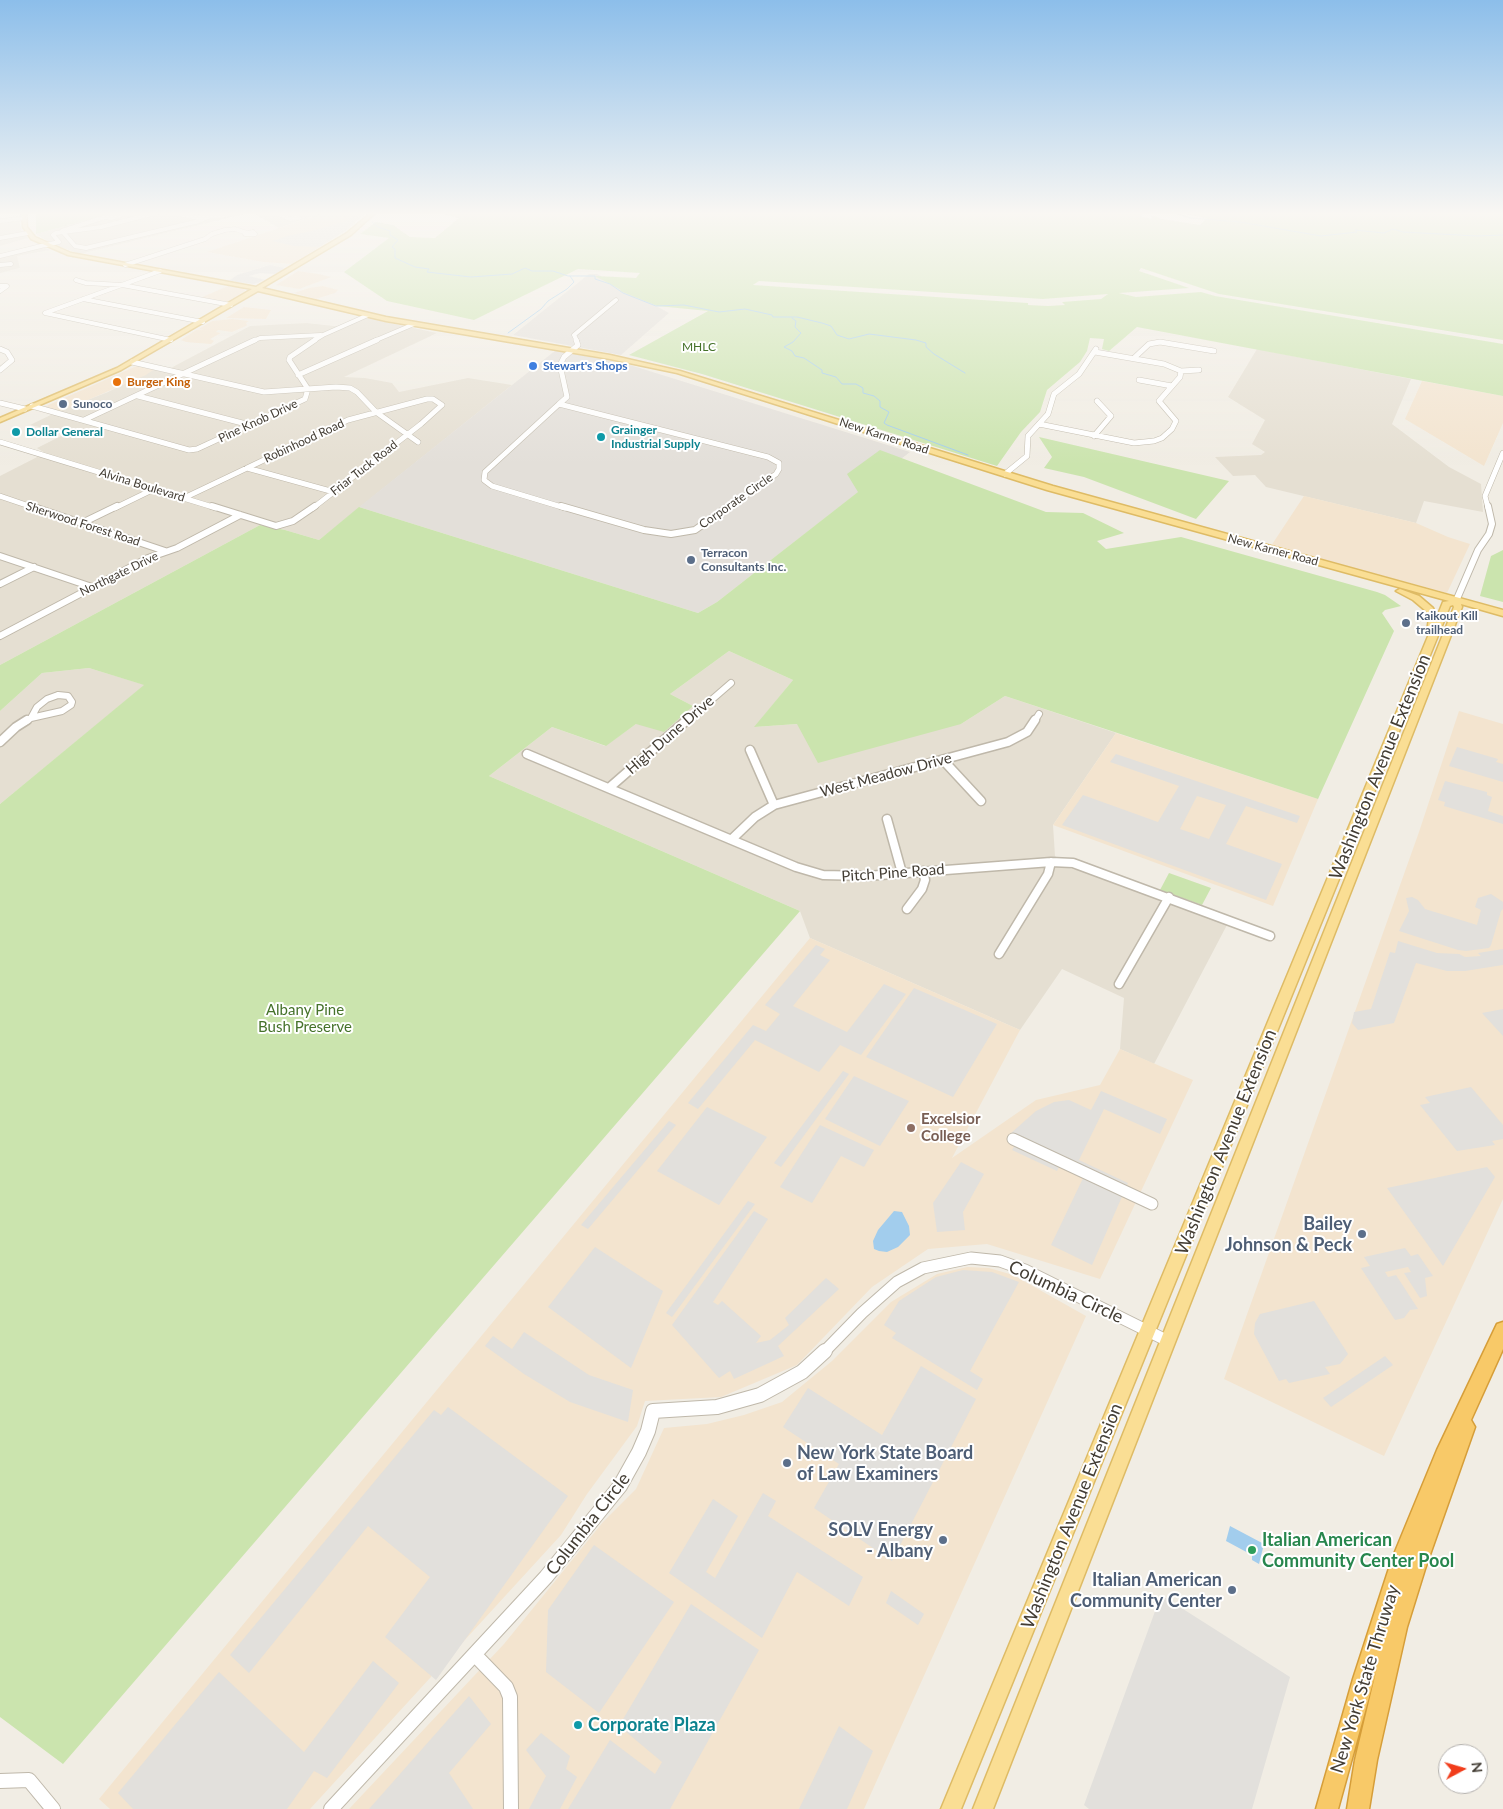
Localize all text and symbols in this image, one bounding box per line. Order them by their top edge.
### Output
park label: MHLC [682,340,716,354]
place label: Stewart's Shops [543,359,627,373]
marker: Stewart's Shops [527,360,539,372]
place label: Burger King [127,375,190,389]
marker: Burger King [111,376,123,388]
street label: Pine Knob Drive [216,396,300,446]
place label: Sunoco [73,397,112,411]
marker: Sunoco [57,398,69,410]
street label: New Karner Road [838,415,930,457]
street label: Robinhood Road [262,416,346,466]
place label: Grainger Industrial Supply [611,423,700,451]
place label: Dollar General [26,425,103,439]
marker: Dollar General [10,426,22,438]
marker: Grainger Industrial Supply [595,431,607,443]
street label: Friar Tuck Road [328,437,400,499]
street label: Alvina Boulevard [97,465,187,505]
street label: Corporate Circle [697,470,775,532]
street label: Sherwood Forest Road [24,499,142,549]
street label: New Karner Road [1226,531,1320,569]
place label: Terracon Consultants Inc. [701,546,786,574]
street label: Northgate Drive [77,549,161,599]
marker: Terracon Consultants Inc. [685,554,697,566]
place label: Kaikout Kill trailhead [1416,609,1478,637]
marker: Kaikout Kill trailhead [1400,617,1412,629]
street label: Washington Avenue Extension [1325,651,1435,883]
street label: High Dune Drive [622,692,718,778]
street label: West Meadow Drive [818,749,954,801]
street label: Pitch Pine Road [841,860,945,886]
park label: Albany Pine Bush Preserve [258,1001,352,1036]
street label: Washington Avenue Extension [1171,1026,1281,1258]
place label: Excelsior College [921,1110,981,1145]
marker: Excelsior College [905,1122,917,1134]
place label: Bailey Johnson & Peck [1225,1213,1352,1256]
marker: Bailey Johnson & Peck [1356,1228,1368,1240]
street label: Columbia Circle [1005,1256,1127,1328]
street label: Washington Avenue Extension [1017,1400,1127,1632]
place label: New York State Board of Law Examiners [797,1442,973,1485]
marker: New York State Board of Law Examiners [781,1457,793,1469]
street label: Columbia Circle [541,1469,635,1579]
place label: SOLV Energy - Albany [828,1519,933,1562]
place label: Italian American Community Center Pool [1262,1529,1454,1572]
marker: SOLV Energy - Albany [937,1534,949,1546]
marker: Italian American Community Center Pool [1246,1544,1258,1556]
place label: Italian American Community Center [1070,1569,1222,1612]
street label: New York State Thruway [1326,1582,1404,1776]
marker: Italian American Community Center [1226,1584,1238,1596]
place label: Corporate Plaza [588,1714,716,1736]
marker: Corporate Plaza [572,1719,584,1731]
north arrow [1438,1744,1488,1794]
text: N [1468,1761,1486,1774]

